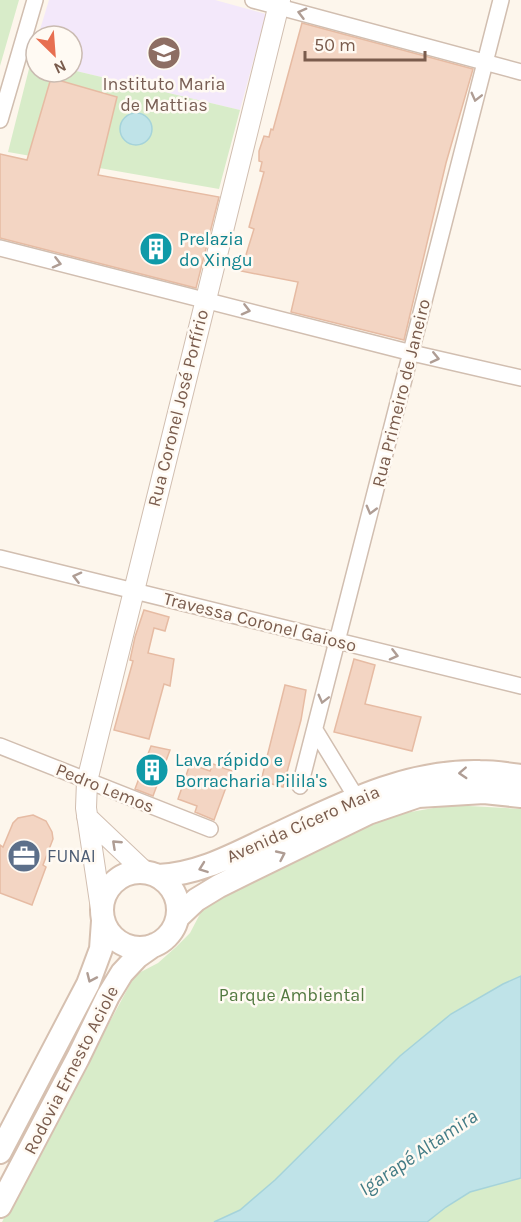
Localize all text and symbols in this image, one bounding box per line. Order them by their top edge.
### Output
one-way arrow [297,8,308,20]
north arrow [24,24,84,84]
scale bar [305,24,425,62]
text: 50 m [314,34,356,56]
school or university icon: Instituto Maria de Mattias [146,35,182,71]
text: N [51,56,69,78]
place label: Instituto Maria de Mattias [103,73,225,116]
one-way arrow [471,92,484,102]
place label: Prelazia do Xingu [179,228,253,271]
building icon: Prelazia do Xingu [138,231,174,267]
one-way arrow [52,255,62,268]
street label: Rua Primeiro de Janeiro [367,297,435,489]
one-way arrow [241,303,251,316]
street label: Rua Coronel José Porfírio [143,307,213,509]
one-way arrow [430,351,440,364]
one-way arrow [366,504,378,515]
one-way arrow [72,572,82,585]
street label: Travessa Coronel Gaioso [161,587,359,657]
one-way arrow [389,648,399,661]
one-way arrow [317,694,330,704]
place label: Lava rápido e Borracharia Pilila's [175,749,328,792]
building icon: Lava rápido e Borracharia Pilila's [134,752,170,788]
street label: Pedro Lemos [53,758,157,818]
one-way arrow [458,766,467,779]
street label: Avenida Cícero Maia [223,780,383,868]
office icon: FUNAI [6,838,42,874]
one-way arrow [113,841,124,852]
place label: FUNAI [47,845,96,867]
one-way arrow [275,851,286,863]
one-way arrow [198,860,209,873]
one-way arrow [86,972,98,983]
street label: Rodovia Ernesto Aciole [19,982,123,1158]
park label: Parque Ambiental [219,984,365,1006]
water label: Igarapé Altamira [355,1104,482,1200]

